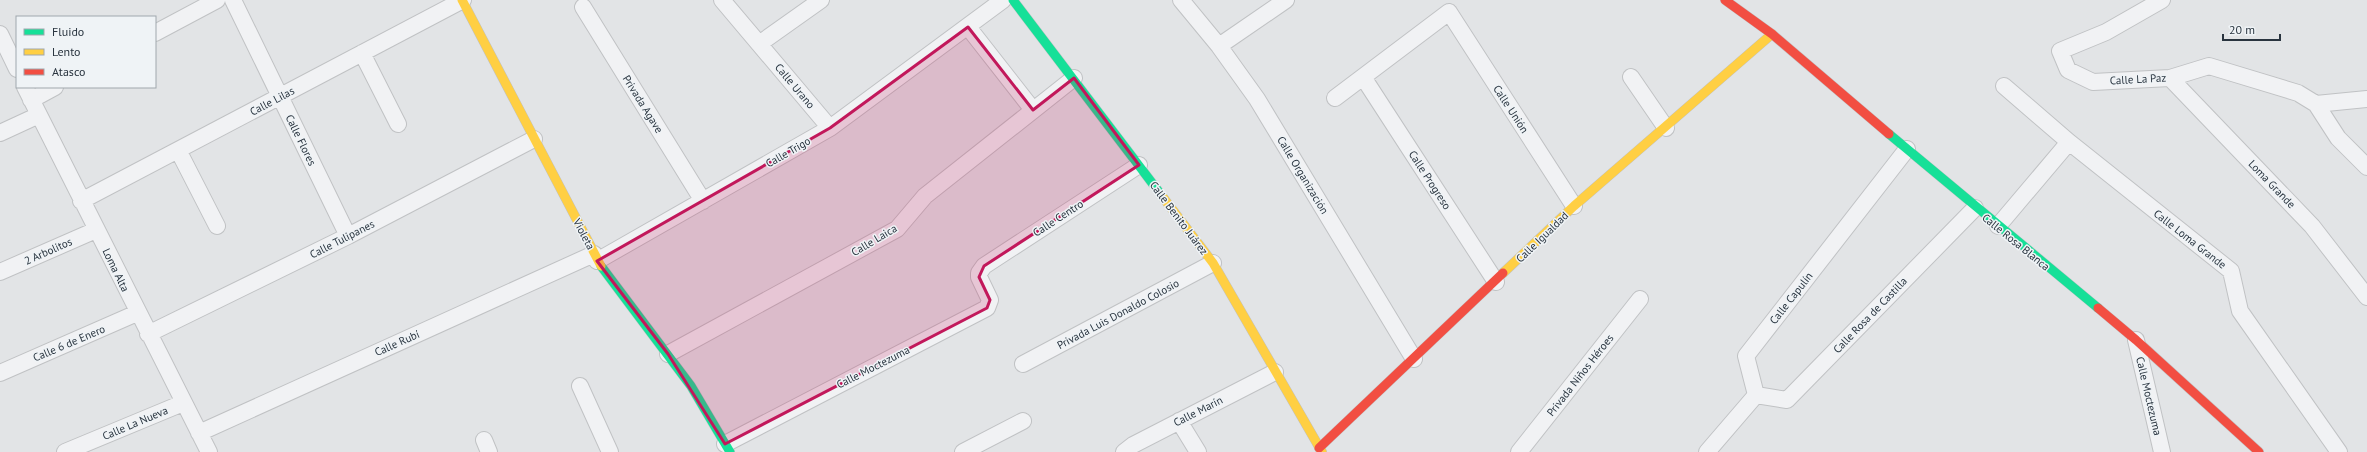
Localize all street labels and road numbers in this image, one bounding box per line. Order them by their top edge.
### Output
street label: Calle Urano [772,61,818,112]
street label: Calle La Paz [2109,71,2167,87]
street label: Privada Agave [620,72,667,136]
street label: Calle Unión [1490,82,1532,136]
street label: Calle Lilas [247,83,297,119]
street label: Calle Flores [283,112,320,168]
street label: Calle Trigo [763,133,813,170]
street label: Calle Organización [1274,134,1332,216]
street label: Calle Progreso [1406,148,1454,212]
street label: Loma Grande [2246,157,2299,211]
street label: Calle Benito Juárez [1147,178,1211,258]
street label: Calle Centro [1030,196,1086,239]
street label: Calle Loma Grande [2151,206,2229,272]
street label: Calle Igualdad [1513,208,1571,265]
street label: Calle Rosa Blanca [1979,210,2053,274]
street label: Violeta [570,215,598,252]
street label: Calle Tulipanes [307,217,377,261]
street label: Calle Laica [849,221,899,259]
street label: 2 Arbolitos [22,234,74,268]
street label: Loma Alta [99,246,133,294]
street label: Calle Capulín [1766,269,1816,327]
street label: Calle Rosa de Castilla [1830,274,1910,356]
street label: Privada Luis Donaldo Colosio [1055,276,1182,352]
street label: Calle 6 de Enero [31,321,107,364]
street label: Calle Rubí [372,327,422,359]
street label: Privada Niños Héroes [1544,331,1617,419]
street label: Calle Moctezuma [834,343,912,391]
street label: Calle Moctezuma [2133,355,2165,437]
street label: Calle Marín [1171,393,1225,429]
street label: Calle La Nueva [100,403,170,443]

